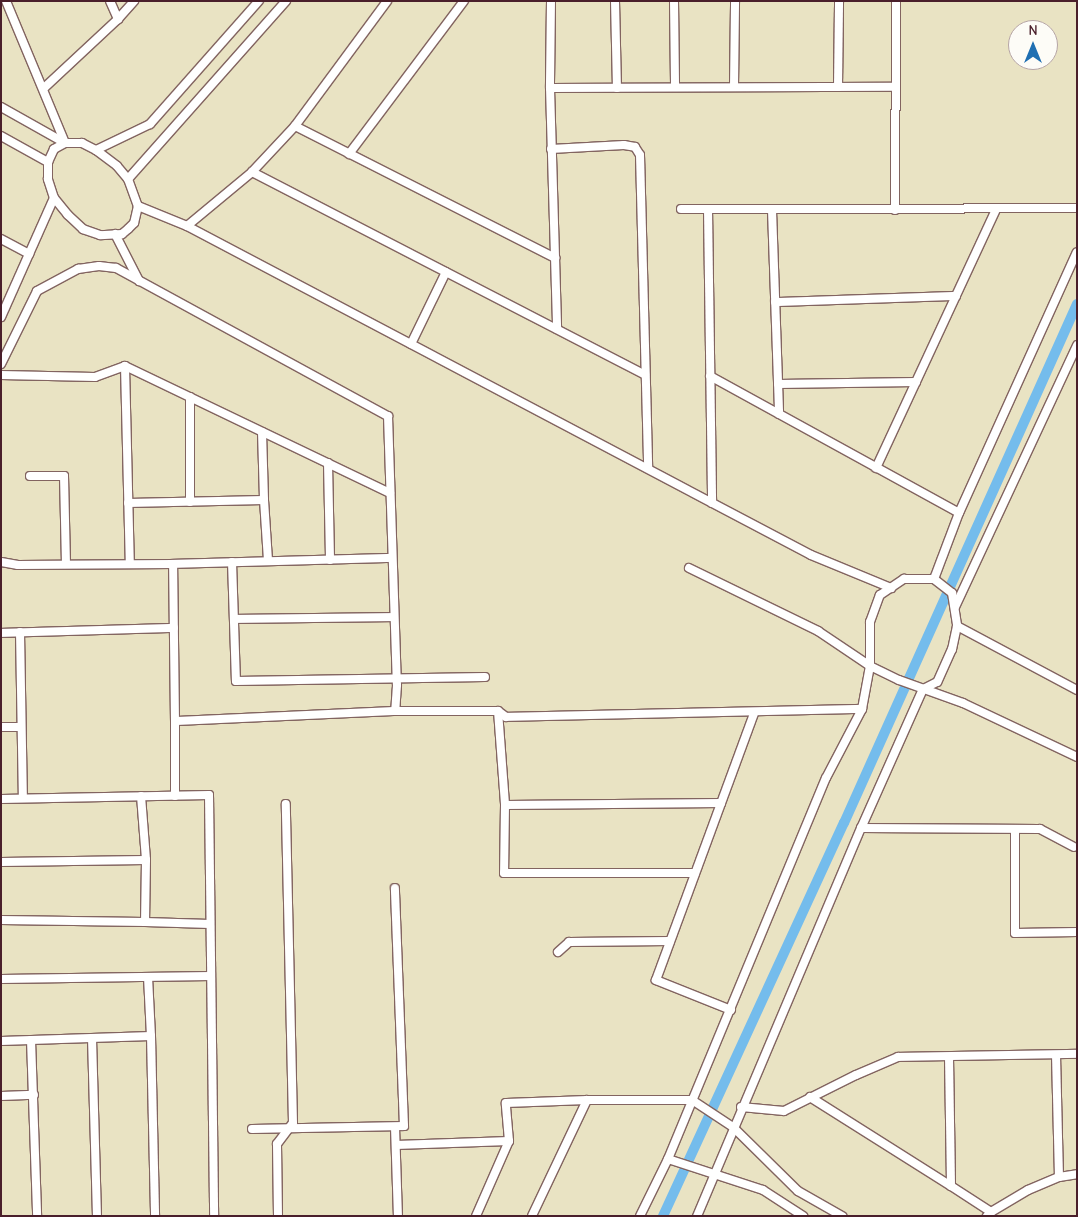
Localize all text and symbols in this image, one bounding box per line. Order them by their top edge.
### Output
north arrow [1008,20,1058,70]
text: N [1028,22,1038,39]

